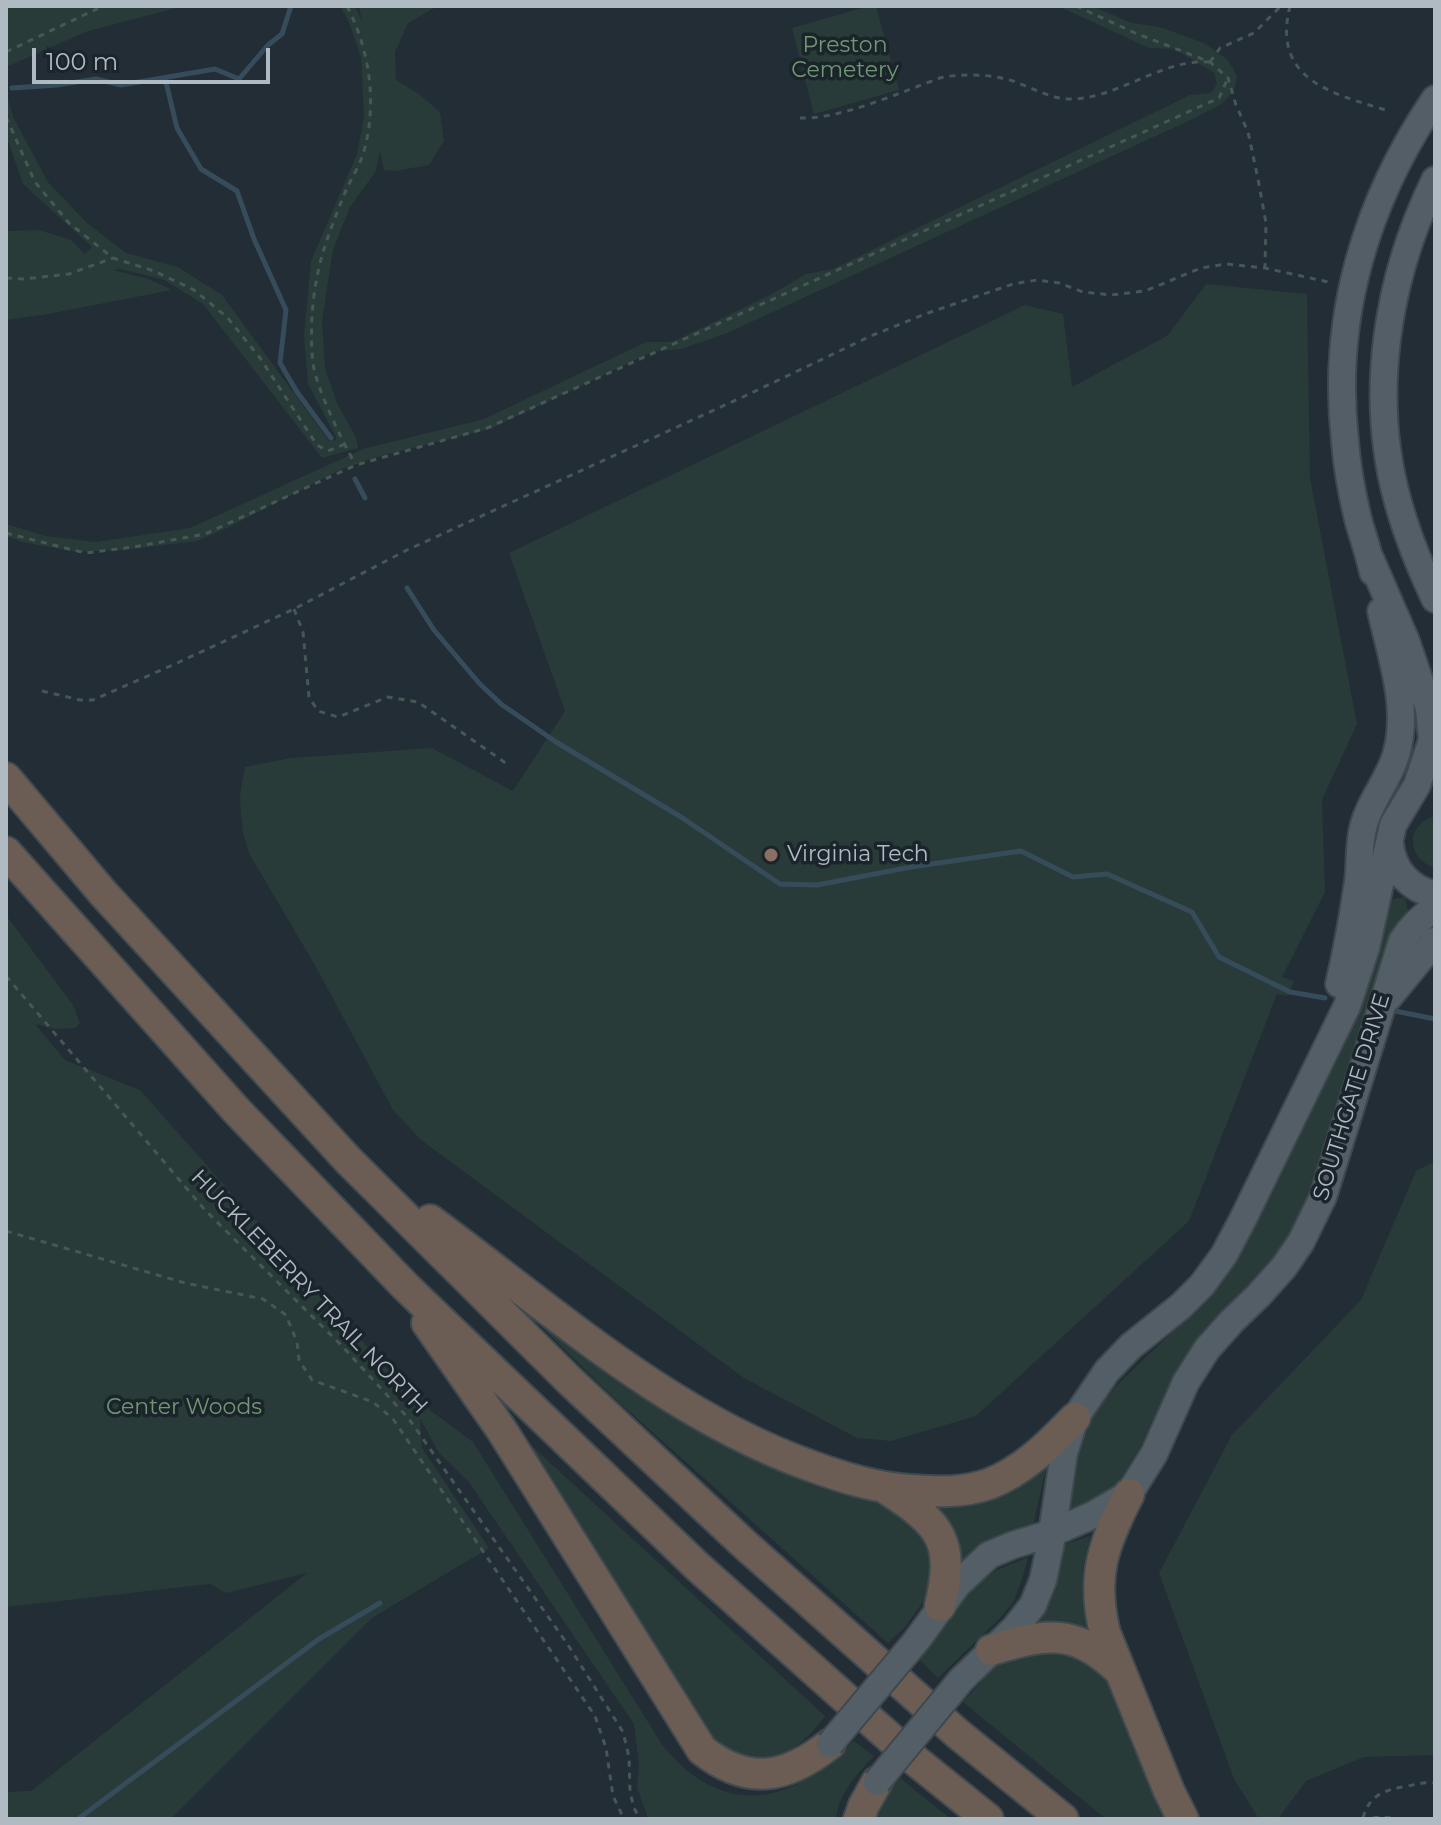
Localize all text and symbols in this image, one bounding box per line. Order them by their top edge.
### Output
scale bar [36,32,274,82]
park label: Preston Cemetery [791,33,899,84]
text: 100 m [46,47,118,76]
place label: Virginia Tech [787,842,929,868]
marker: Virginia Tech [762,846,780,864]
street label: SOUTHGATE DRIVE [1308,990,1396,1204]
street label: HUCKLEBERRY TRAIL NORTH [185,1164,433,1420]
park label: Center Woods [106,1395,262,1421]

